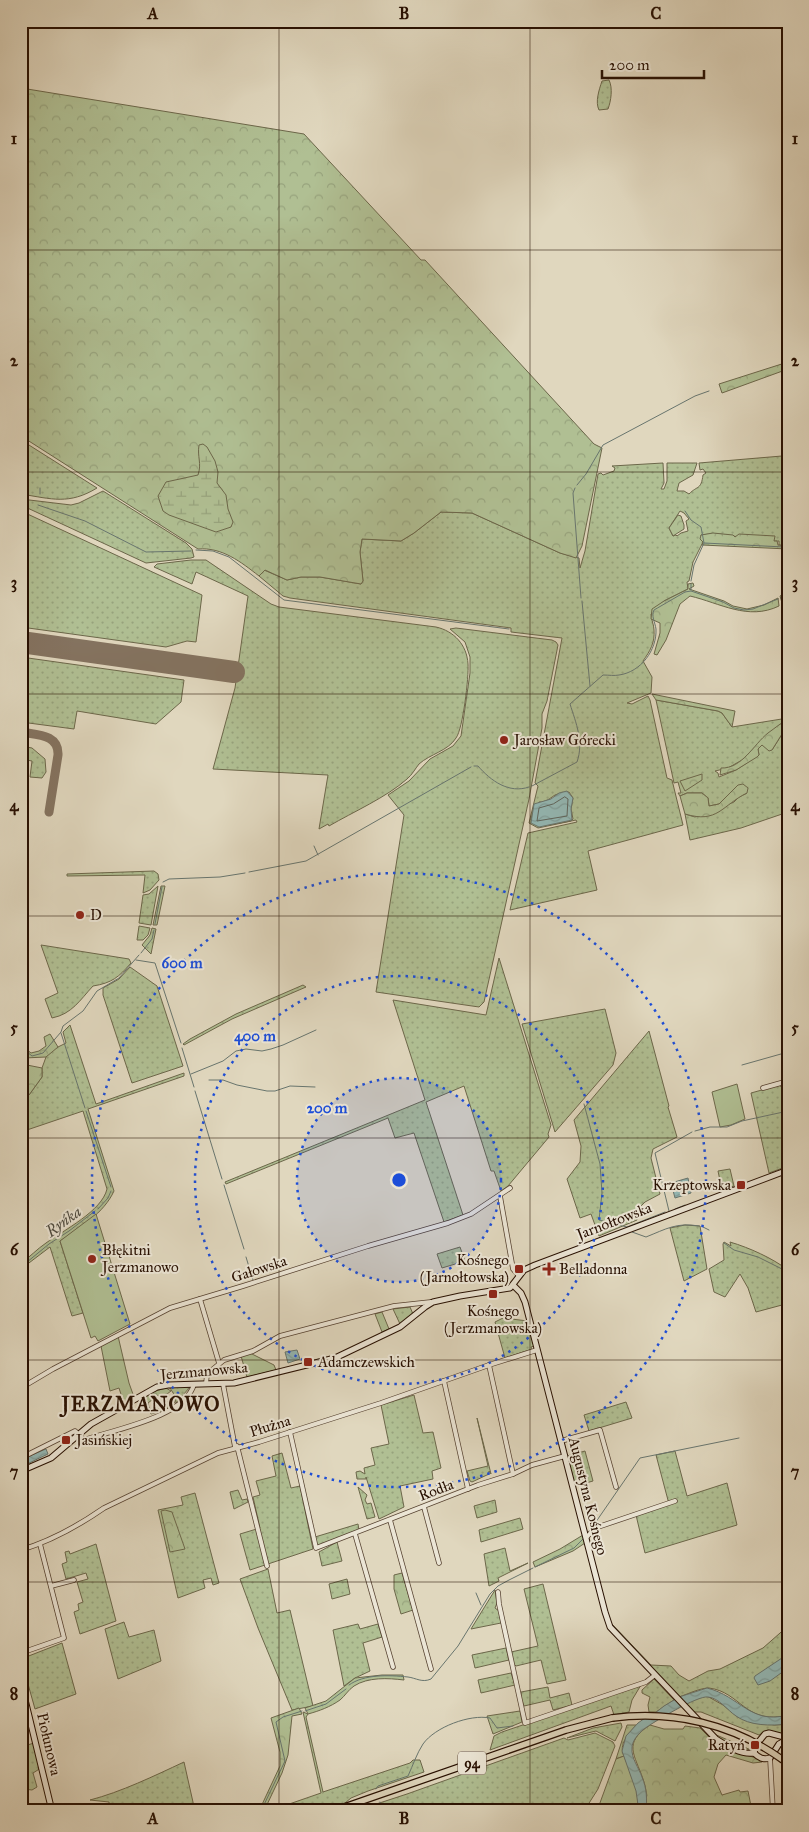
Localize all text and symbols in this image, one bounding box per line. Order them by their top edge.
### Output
text: A [147,4,159,23]
text: B [399,4,409,23]
text: C [651,4,662,23]
scale bar [602,48,704,80]
text: 200 m [609,56,650,74]
text: 1 [11,129,18,148]
text: 1 [792,129,799,148]
text: 2 [10,351,19,370]
text: 2 [791,351,800,370]
text: 3 [11,573,17,593]
text: 3 [792,573,798,593]
place label: Jarosław Górecki [512,731,616,750]
marker: Jarosław Górecki [498,734,510,746]
text: 4 [10,796,20,816]
text: 4 [791,796,801,816]
place label: D [90,906,102,924]
marker: D [74,909,86,921]
text: 600 m [162,954,203,972]
text: 5 [10,1018,18,1037]
text: 5 [791,1018,799,1037]
text: 400 m [234,1027,276,1046]
text: 200 m [307,1099,348,1117]
centre of rings [390,1171,408,1189]
place label: Krzeptowska [653,1176,732,1194]
marker: Krzeptowska [735,1179,747,1191]
street label: Jarnołtowska [572,1198,655,1245]
water label: Ryńka [41,1202,85,1242]
text: 6 [10,1240,19,1259]
text: 6 [791,1240,800,1259]
place label: Błękitni Jerzmanowo [100,1241,179,1277]
street label: Gałowska [229,1251,290,1286]
place label: Kośnego (Jarnołtowska) [420,1251,509,1287]
marker: Błękitni Jerzmanowo [86,1253,98,1265]
place label: Belladonna [559,1260,628,1278]
marker: Kośnego (Jarnołtowska) [513,1263,525,1275]
marker: Belladonna [543,1263,555,1275]
marker: Kośnego (Jerzmanowska) [487,1288,499,1300]
place label: Kośnego (Jerzmanowska) [444,1302,542,1338]
place label: Adamczewskich [317,1353,416,1371]
marker: Adamczewskich [302,1356,314,1368]
street label: Jerzmanowska [157,1358,249,1385]
district label: JERZMANOWO [59,1392,220,1418]
street label: Płużna [247,1411,293,1441]
place label: Jasińskiej [74,1431,132,1450]
marker: Jasińskiej [60,1434,72,1446]
street label: Augustyna Kośnego [564,1434,611,1557]
text: 7 [10,1462,19,1481]
text: 7 [791,1462,800,1481]
street label: Rodła [416,1475,457,1505]
text: 8 [10,1684,18,1703]
text: 8 [791,1684,799,1703]
street label: Piołunowa [33,1711,65,1778]
place label: Ratyń [708,1736,745,1754]
marker: Ratyń [749,1739,761,1751]
road number: 94 [458,1752,486,1775]
text: A [147,1809,159,1828]
text: B [399,1809,409,1828]
text: C [651,1809,662,1828]

